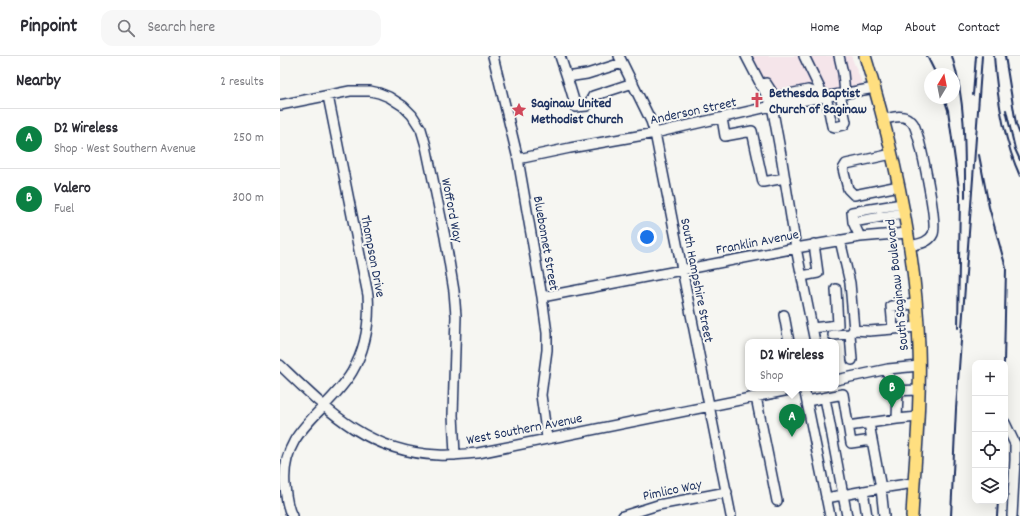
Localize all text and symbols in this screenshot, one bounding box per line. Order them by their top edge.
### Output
search box [101,10,381,46]
text: Pinpoint [20,14,77,41]
icon: search [115,17,137,39]
text: Search here [147,17,215,39]
text: Home [810,18,839,38]
text: Map [861,18,883,38]
text: About [905,18,936,38]
text: Contact [958,18,1000,38]
north arrow [924,68,960,104]
text: Nearby [16,70,60,94]
text: 2 results [220,73,264,92]
place label: Bethesda Baptist Church of Saginaw [769,84,867,120]
church icon: Bethesda Baptist Church of Saginaw [748,91,766,109]
street label: Anderson Street [648,93,738,131]
place label: Saginaw United Methodist Church [531,94,624,130]
place icon: Saginaw United Methodist Church [510,101,528,119]
text: D2 Wireless [54,118,118,140]
text: A [25,129,33,148]
text: 250 m [233,129,264,148]
text: Shop · West Southern Avenue [54,140,196,159]
street label: Wofford Way [435,176,467,245]
text: Valero [54,178,91,200]
text: B [26,189,32,208]
text: 300 m [232,189,264,208]
street label: Bluebonnet Street [527,194,563,292]
text: Fuel [54,200,74,219]
street label: Thompson Drive [354,214,390,299]
street label: South Hampshire Street [674,216,718,344]
street label: South Saginaw Boulevard [881,218,915,352]
street label: Franklin Avenue [714,225,801,261]
your location [637,227,657,247]
popup [745,339,839,391]
text: D2 Wireless [760,345,824,367]
map controls [972,360,1008,504]
button: + [972,360,1008,396]
text: Shop [760,367,783,386]
pin: B [879,375,905,408]
button: − [972,396,1008,432]
pin: A [779,404,805,437]
street label: West Southern Avenue [465,409,584,451]
button: locate [972,432,1008,468]
button: layers [972,468,1008,504]
street label: Pimlico Way [641,475,704,507]

